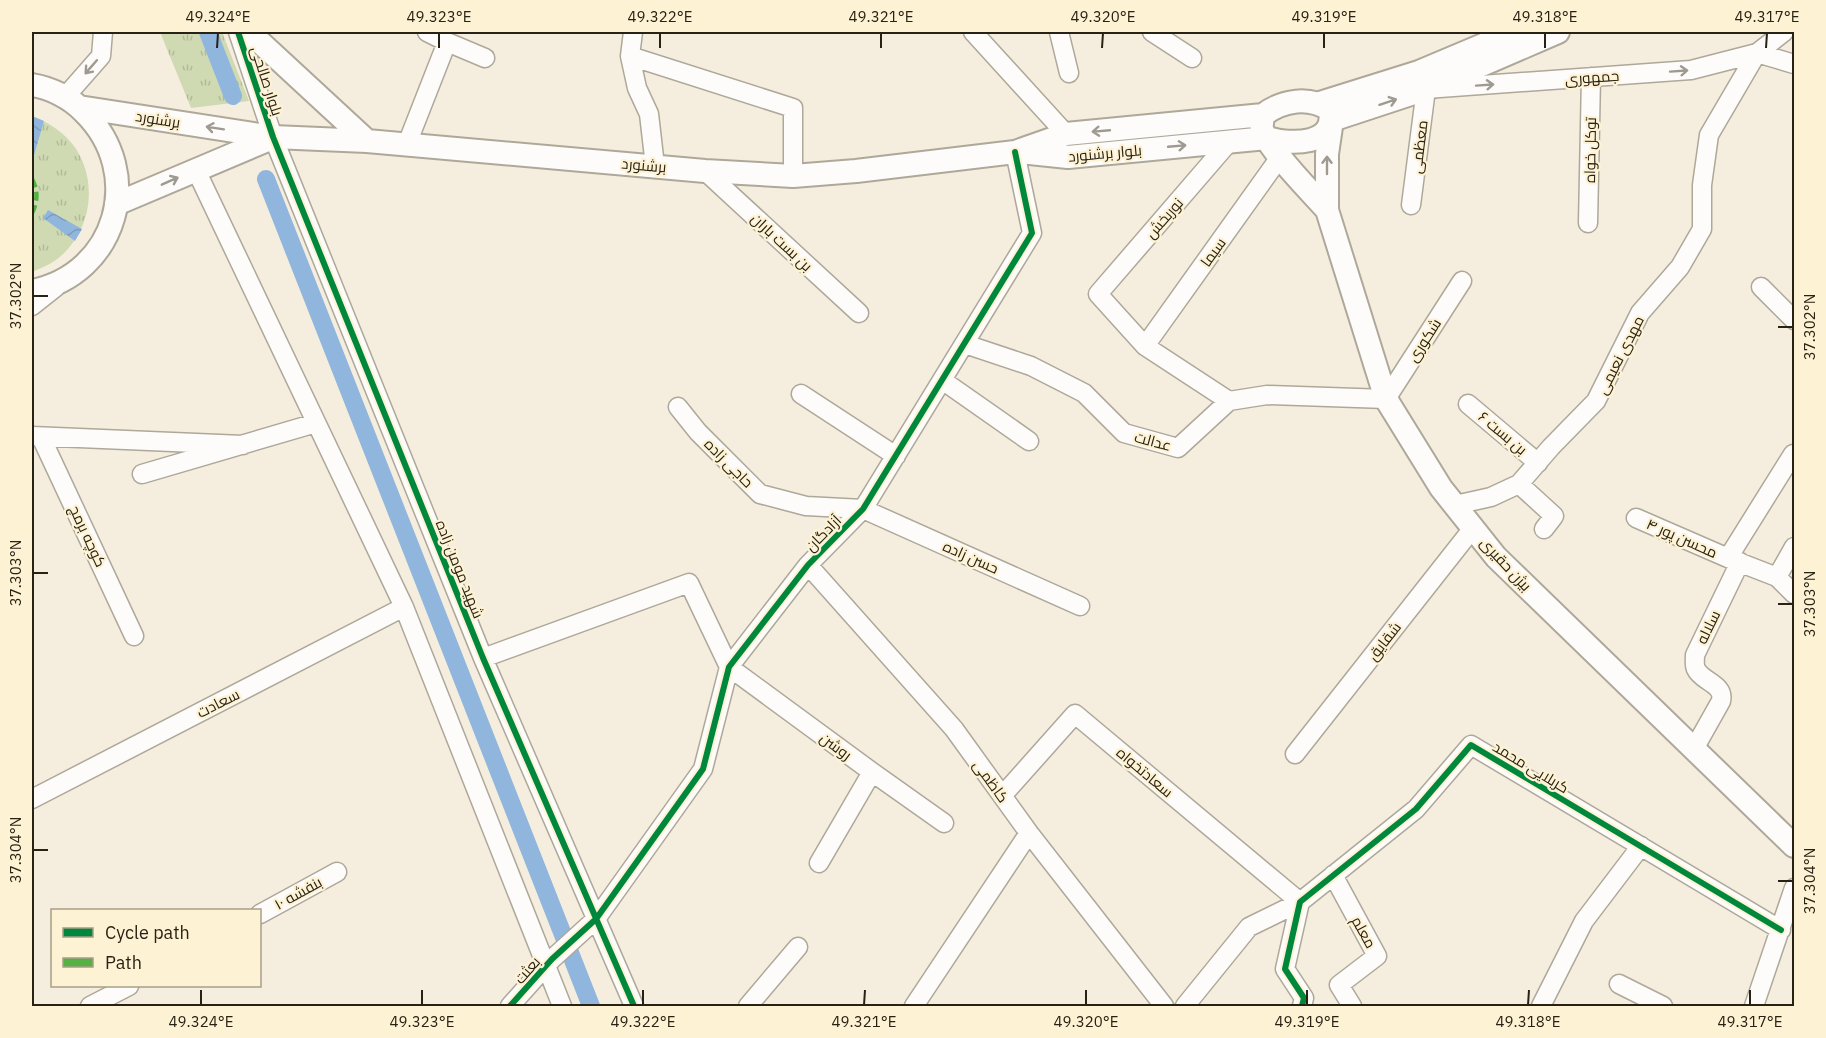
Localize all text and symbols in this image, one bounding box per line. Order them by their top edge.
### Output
text: 49.324°E [186,7,250,26]
text: 49.323°E [407,7,471,26]
text: 49.322°E [628,7,692,26]
text: 49.321°E [849,7,913,26]
text: 49.320°E [1071,7,1135,26]
text: 49.319°E [1292,7,1356,26]
text: 49.318°E [1513,7,1577,26]
text: 49.317°E [1735,7,1799,26]
street label: بلوار صالحی [246,44,287,118]
one-way arrow [84,60,98,75]
one-way arrow [1669,65,1688,76]
street label: جمهوری [1564,66,1620,89]
one-way arrow [1474,79,1494,90]
one-way arrow [1378,96,1397,107]
street label: برشنورد [134,106,182,132]
street label: توکل خواه [1580,117,1601,183]
street label: معظمی [1406,119,1433,175]
one-way arrow [205,123,225,134]
one-way arrow [1091,126,1111,137]
street label: بلوار برشنورد [1067,140,1143,166]
one-way arrow [1167,140,1187,151]
street label: برشنورد [621,154,667,176]
one-way arrow [1321,155,1333,175]
one-way arrow [160,175,179,186]
street label: نوربخش [1141,194,1188,243]
street label: بن بست باران [747,209,817,276]
street label: سیما [1196,234,1230,270]
text: 37.302°N [6,263,25,329]
text: 37.302°N [1800,294,1819,360]
street label: مهدی نعیمی [1592,312,1649,398]
street label: شکوری [1403,315,1446,366]
street label: بن بست ۶ [1474,407,1531,460]
street label: عدالت [1133,427,1173,455]
street label: حاجی زاده [700,434,758,492]
street label: کوچه برمچ [64,502,111,571]
street label: آزادگان [801,511,846,556]
street label: محسن پور ۴ [1643,514,1720,563]
street label: شهید مومن زاده [431,517,488,621]
street label: بیژن حقیری [1476,533,1536,596]
street label: حسن زاده [940,536,1002,579]
text: 37.303°N [6,540,25,606]
text: 37.303°N [1800,571,1819,637]
street label: سلاله [1692,607,1724,647]
street label: شقایق [1363,618,1406,665]
street label: سعادت [193,684,243,722]
street label: روشن [816,728,856,765]
street label: کربلایی محمد [1489,737,1573,798]
street label: سعادتخواه [1113,743,1177,801]
street label: کاظمی [968,756,1013,807]
text: 37.304°N [6,817,25,883]
text: 37.304°N [1800,848,1819,914]
street label: بنفشه ۱۰ [271,872,325,914]
legend [51,909,261,987]
street label: معلم [1347,913,1380,952]
text: Cycle path [105,921,190,944]
text: Path [105,951,142,974]
street label: بعثت [510,952,544,988]
text: 49.324°E [169,1012,233,1031]
text: 49.323°E [390,1012,454,1031]
text: 49.322°E [611,1012,675,1031]
text: 49.321°E [832,1012,896,1031]
text: 49.320°E [1054,1012,1118,1031]
text: 49.319°E [1275,1012,1339,1031]
text: 49.318°E [1496,1012,1560,1031]
text: 49.317°E [1718,1012,1782,1031]

